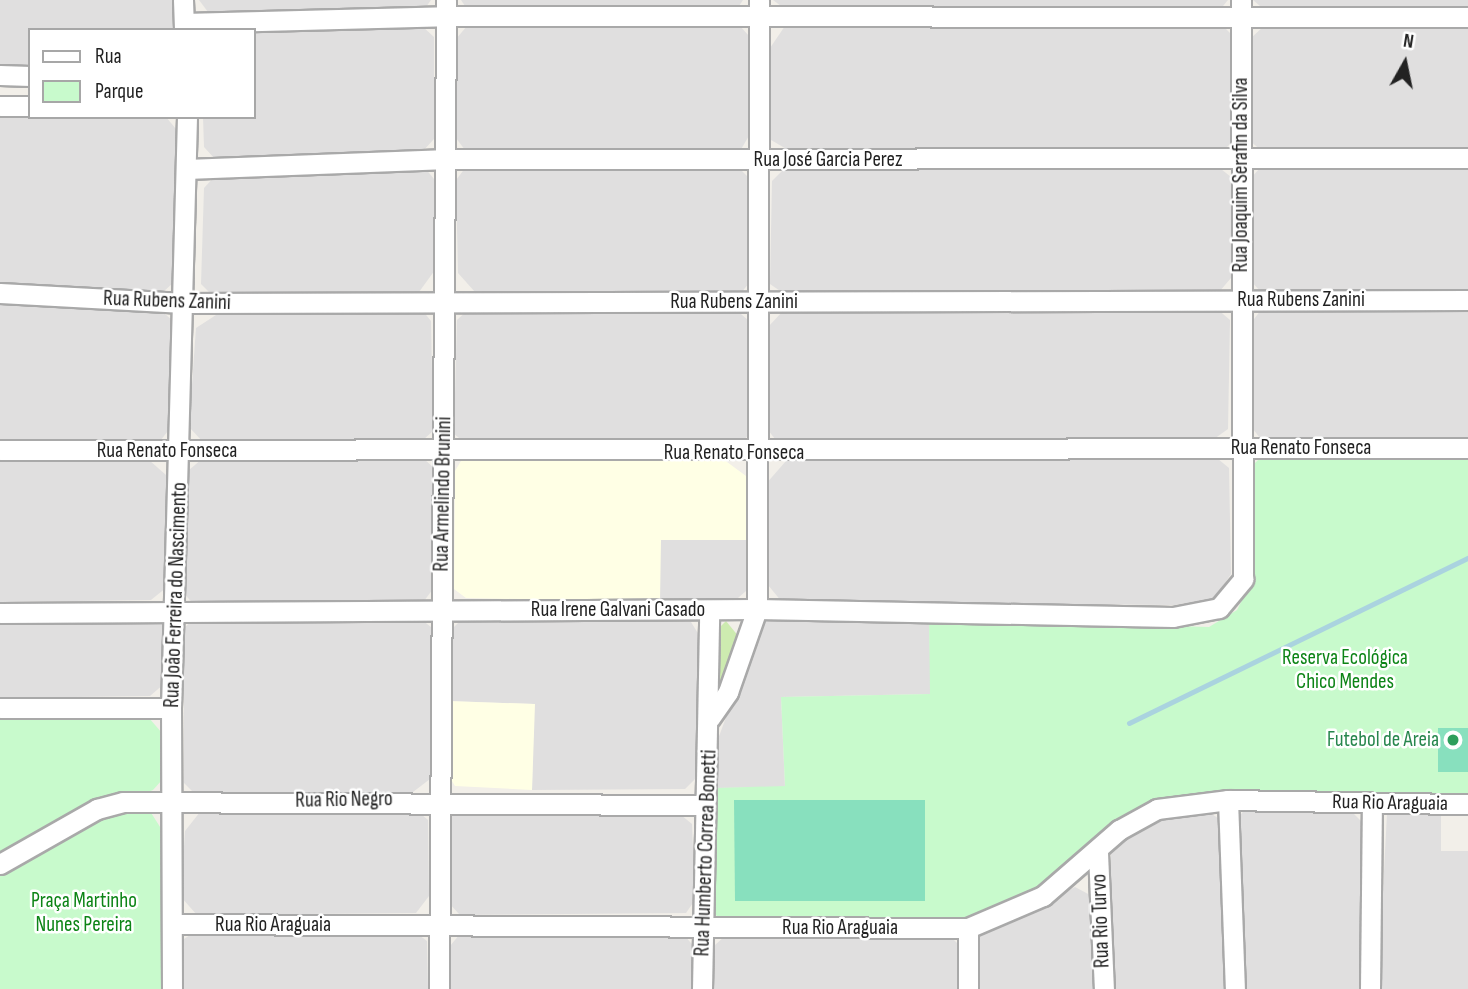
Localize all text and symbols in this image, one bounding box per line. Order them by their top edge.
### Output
legend [28,28,256,119]
north arrow [1370,28,1440,98]
text: N [1402,30,1415,54]
text: Rua [95,44,122,69]
street label: Rua Joaquim Serafin da Silva [1228,78,1254,272]
text: Parque [95,79,143,104]
street label: Rua José Garcia Perez [753,147,903,173]
street label: Rua Rubens Zanini [103,286,231,316]
street label: Rua Rubens Zanini [1237,287,1365,313]
street label: Rua Rubens Zanini [670,289,798,315]
street label: Rua Armelindo Brunini [429,416,457,572]
street label: Rua Renato Fonseca [1231,435,1371,461]
street label: Rua Renato Fonseca [97,438,237,464]
street label: Rua Renato Fonseca [664,440,804,466]
street label: Rua João Ferreira do Nascimento [159,482,193,708]
street label: Rua Irene Galvani Casado [531,597,705,623]
park label: Reserva Ecológica Chico Mendes [1282,645,1408,695]
place label: Futebol de Areia [1327,727,1439,753]
marker: Futebol de Areia [1445,732,1461,748]
street label: Rua Humberto Correa Bonetti [690,749,722,957]
street label: Rua Rio Negro [295,787,393,813]
street label: Rua Rio Araguaia [1332,789,1448,817]
street label: Rua Rio Turvo [1087,873,1115,969]
park label: Praça Martinho Nunes Pereira [31,888,137,938]
street label: Rua Rio Araguaia [215,912,331,938]
street label: Rua Rio Araguaia [782,915,898,941]

